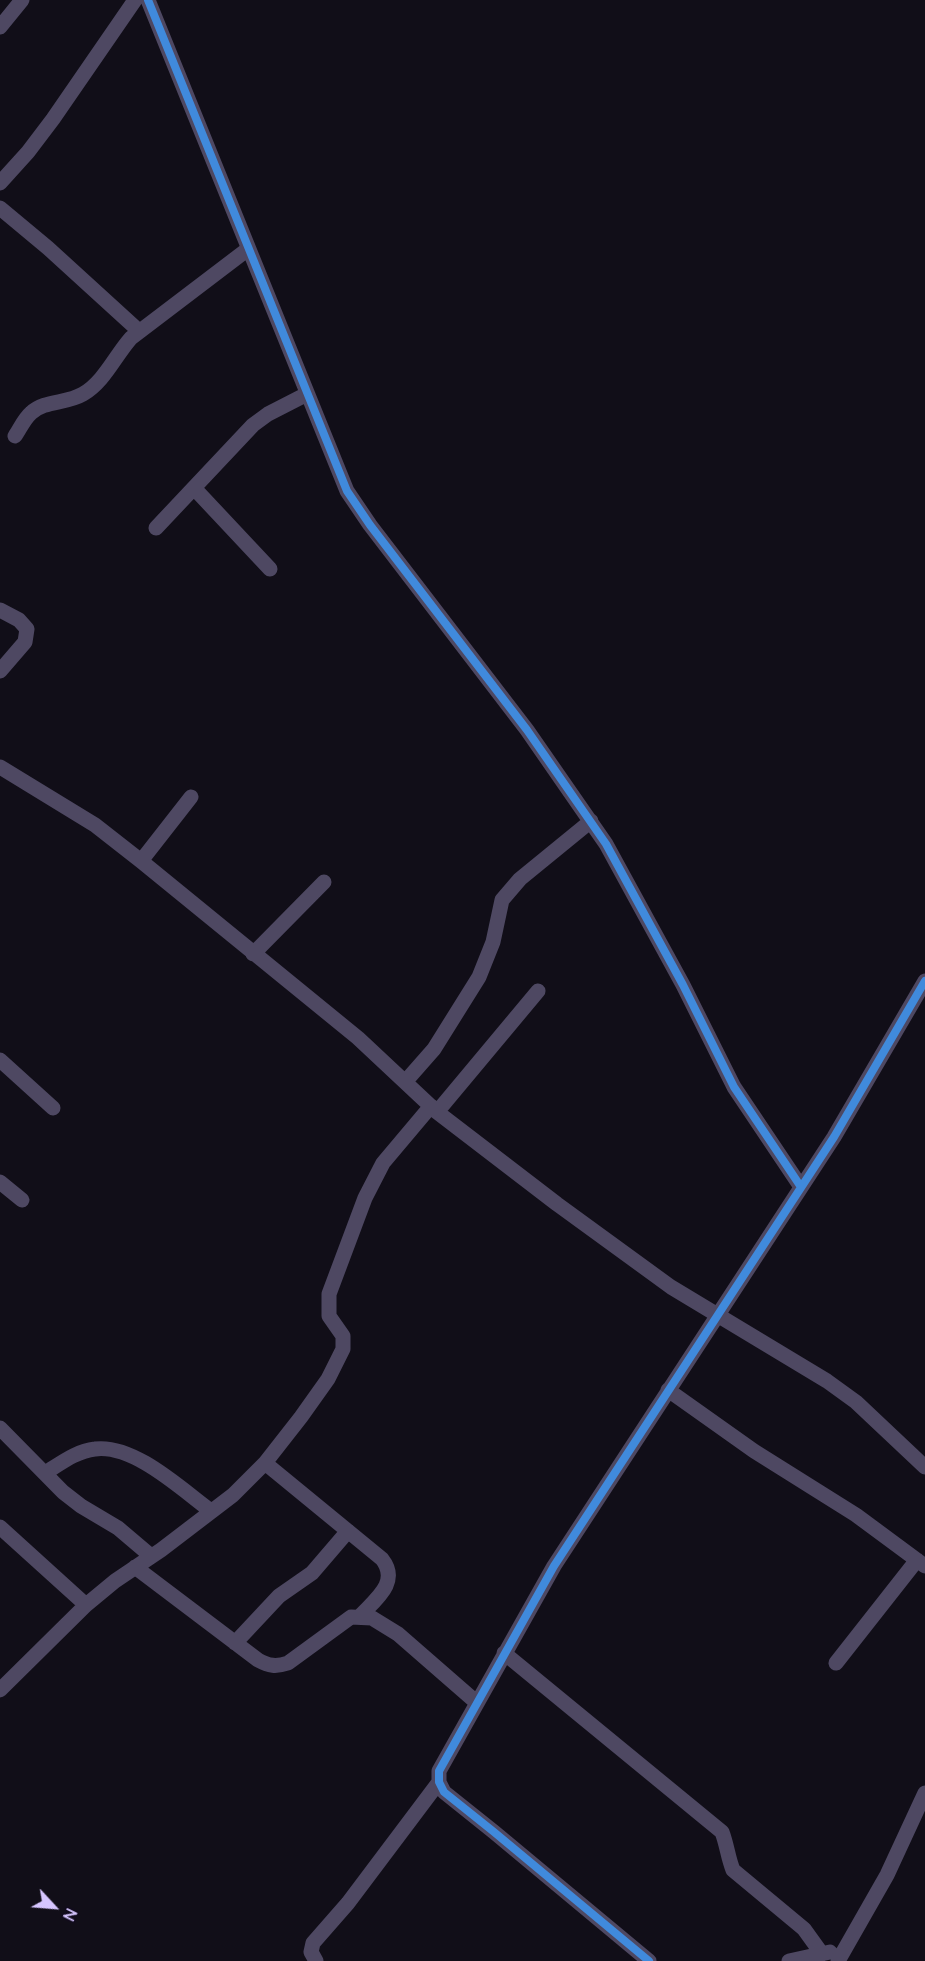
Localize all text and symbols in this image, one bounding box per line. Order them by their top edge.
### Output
north arrow [24,1877,84,1937]
text: N [59,1905,82,1925]

